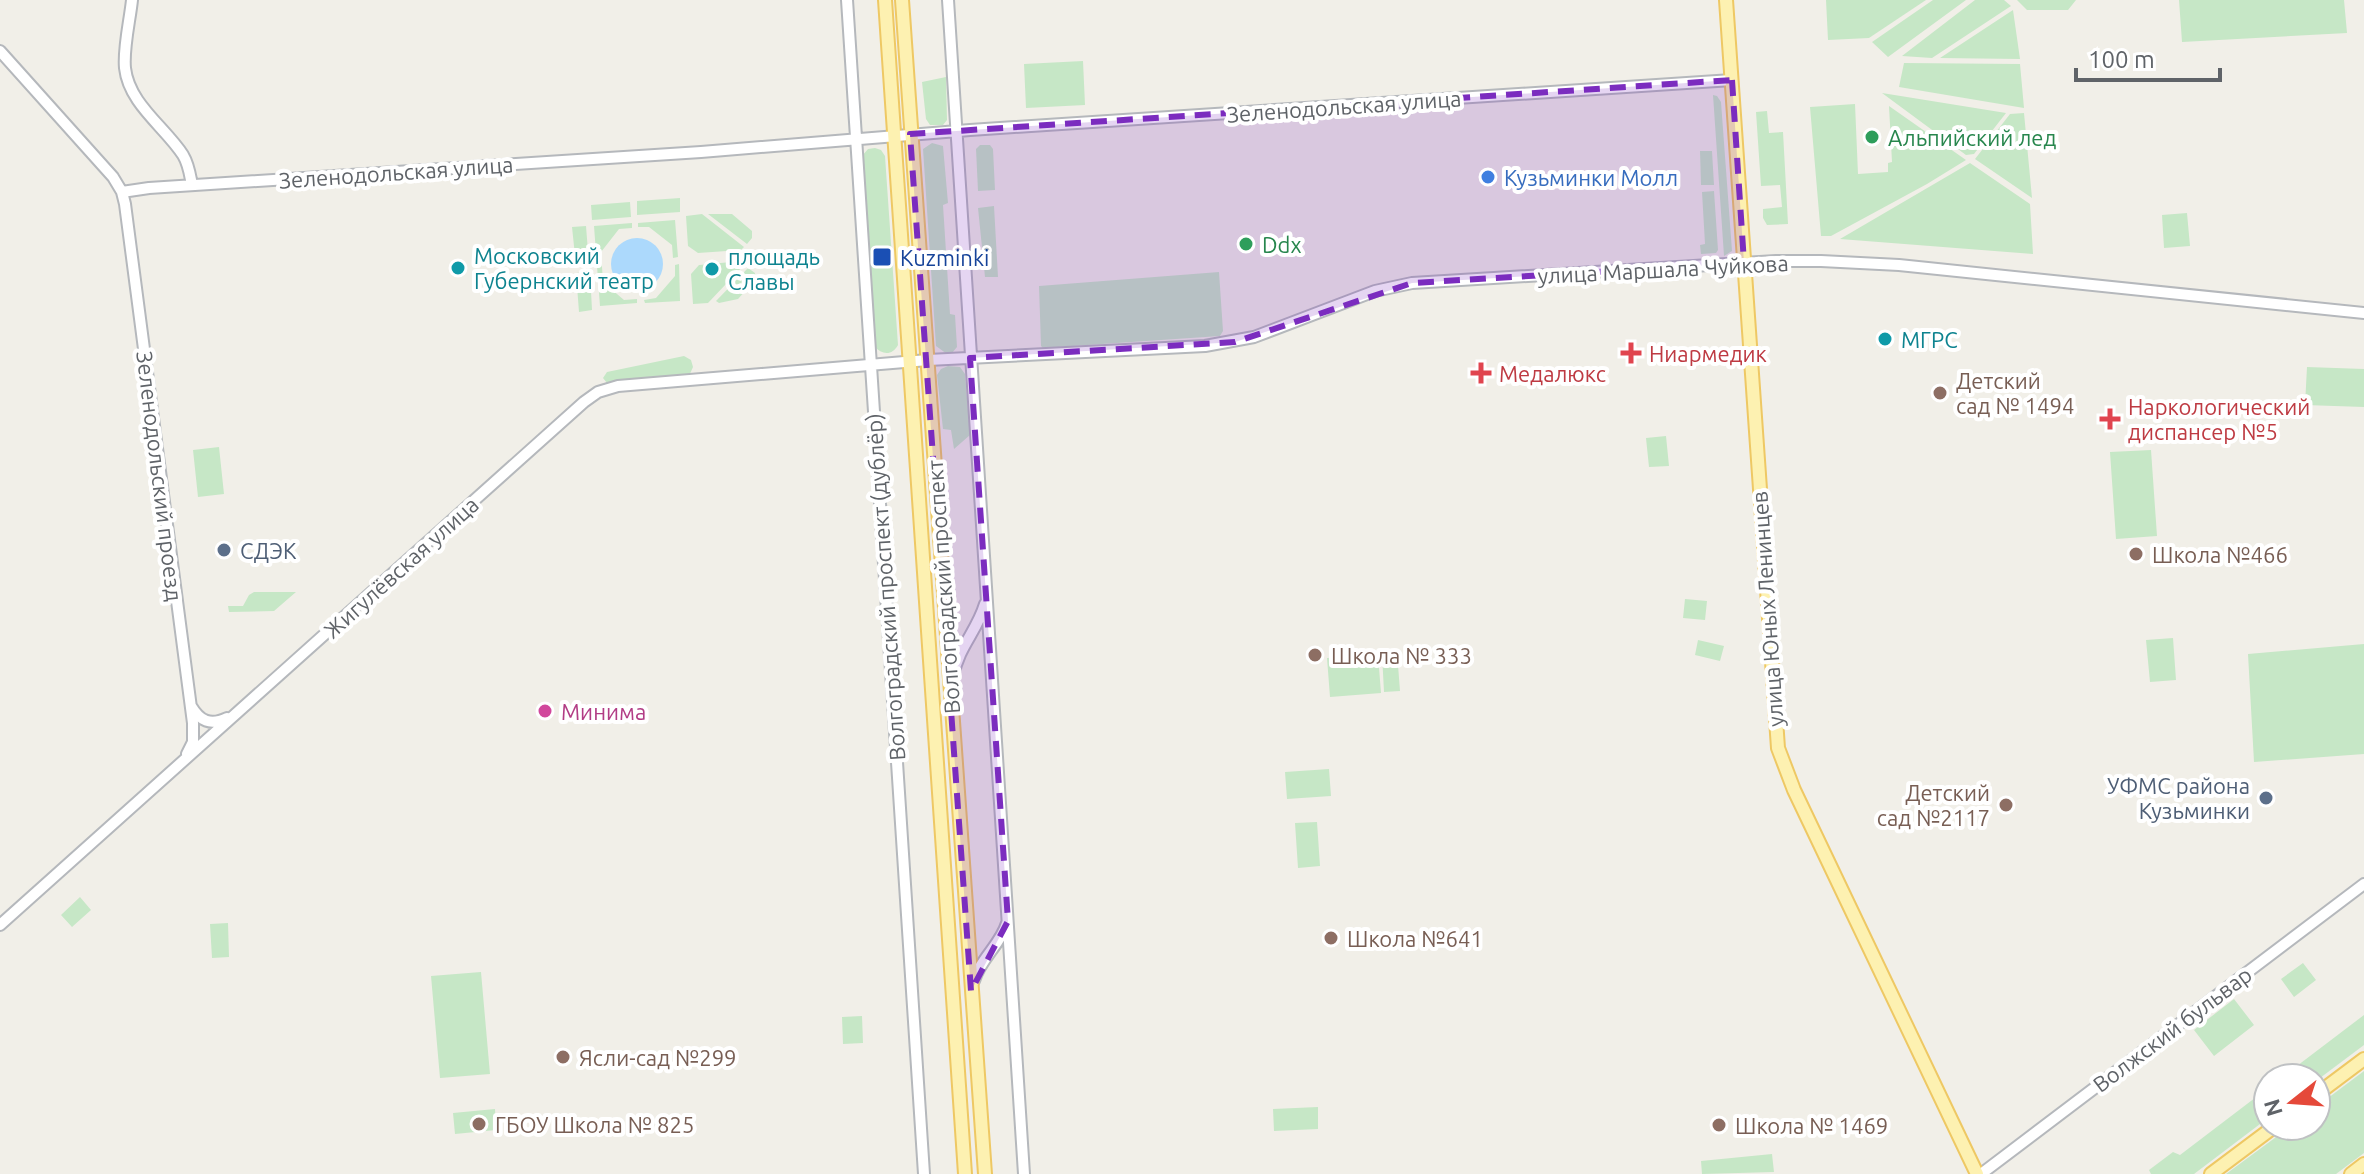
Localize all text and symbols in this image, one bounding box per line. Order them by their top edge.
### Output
scale bar [2076,32,2220,82]
text: 100 m [2088,46,2155,73]
street label: Зеленодольская улица [1226,85,1462,127]
place label: Альпийский лед [1888,125,2056,150]
marker: Альпийский лед [1863,128,1881,146]
street label: Зеленодольская улица [278,151,514,193]
place label: Кузьминки Молл [1504,165,1678,190]
marker: Кузьминки Молл [1479,168,1497,186]
place label: Ddx [1262,232,1302,257]
marker: Ddx [1237,235,1255,253]
place label: Московский Губернский театр [474,243,654,293]
place label: площадь Славы [728,244,820,294]
place label: Kuzminki [900,245,989,270]
marker: Kuzminki [871,246,893,268]
street label: улица Маршала Чуйкова [1537,250,1789,288]
marker: Московский Губернский театр [449,259,467,277]
marker: площадь Славы [703,260,721,278]
place label: МГРС [1901,327,1958,352]
marker: МГРС [1876,330,1894,348]
place label: Ниармедик [1649,341,1767,366]
marker: Ниармедик [1620,342,1642,364]
street label: Зеленодольский проезд [132,349,188,603]
place label: Медалюкс [1499,361,1606,386]
marker: Медалюкс [1470,362,1492,384]
place label: Детский сад № 1494 [1956,368,2074,418]
marker: Детский сад № 1494 [1931,384,1949,402]
place label: Наркологический диспансер №5 [2128,394,2310,444]
marker: Наркологический диспансер №5 [2099,408,2121,430]
street label: Волгоградский проспект (дублёр) [860,413,911,761]
street label: Волгоградский проспект [922,459,964,715]
street label: улица Юных Ленинцев [1746,490,1788,728]
street label: Жигулёвская улица [319,491,483,643]
place label: СДЭК [240,538,297,563]
marker: СДЭК [215,541,233,559]
place label: Школа №466 [2152,542,2288,567]
marker: Школа №466 [2127,545,2145,563]
place label: Школа № 333 [1331,643,1472,668]
marker: Школа № 333 [1306,646,1324,664]
place label: Минима [561,699,646,724]
marker: Минима [536,702,554,720]
place label: УФМС района Кузьминки [2107,773,2250,823]
place label: Детский сад №2117 [1877,780,1990,830]
marker: УФМС района Кузьминки [2257,789,2275,807]
marker: Детский сад №2117 [1997,796,2015,814]
place label: Школа №641 [1347,926,1483,951]
marker: Школа №641 [1322,929,1340,947]
street label: Волжский бульвар [2088,961,2256,1097]
place label: Ясли-сад №299 [579,1045,737,1070]
marker: Ясли-сад №299 [554,1048,572,1066]
north arrow [2252,1062,2332,1142]
text: N [2258,1096,2287,1120]
place label: ГБОУ Школа № 825 [495,1112,694,1137]
place label: Школа № 1469 [1735,1113,1888,1138]
marker: ГБОУ Школа № 825 [470,1115,488,1133]
marker: Школа № 1469 [1710,1116,1728,1134]

